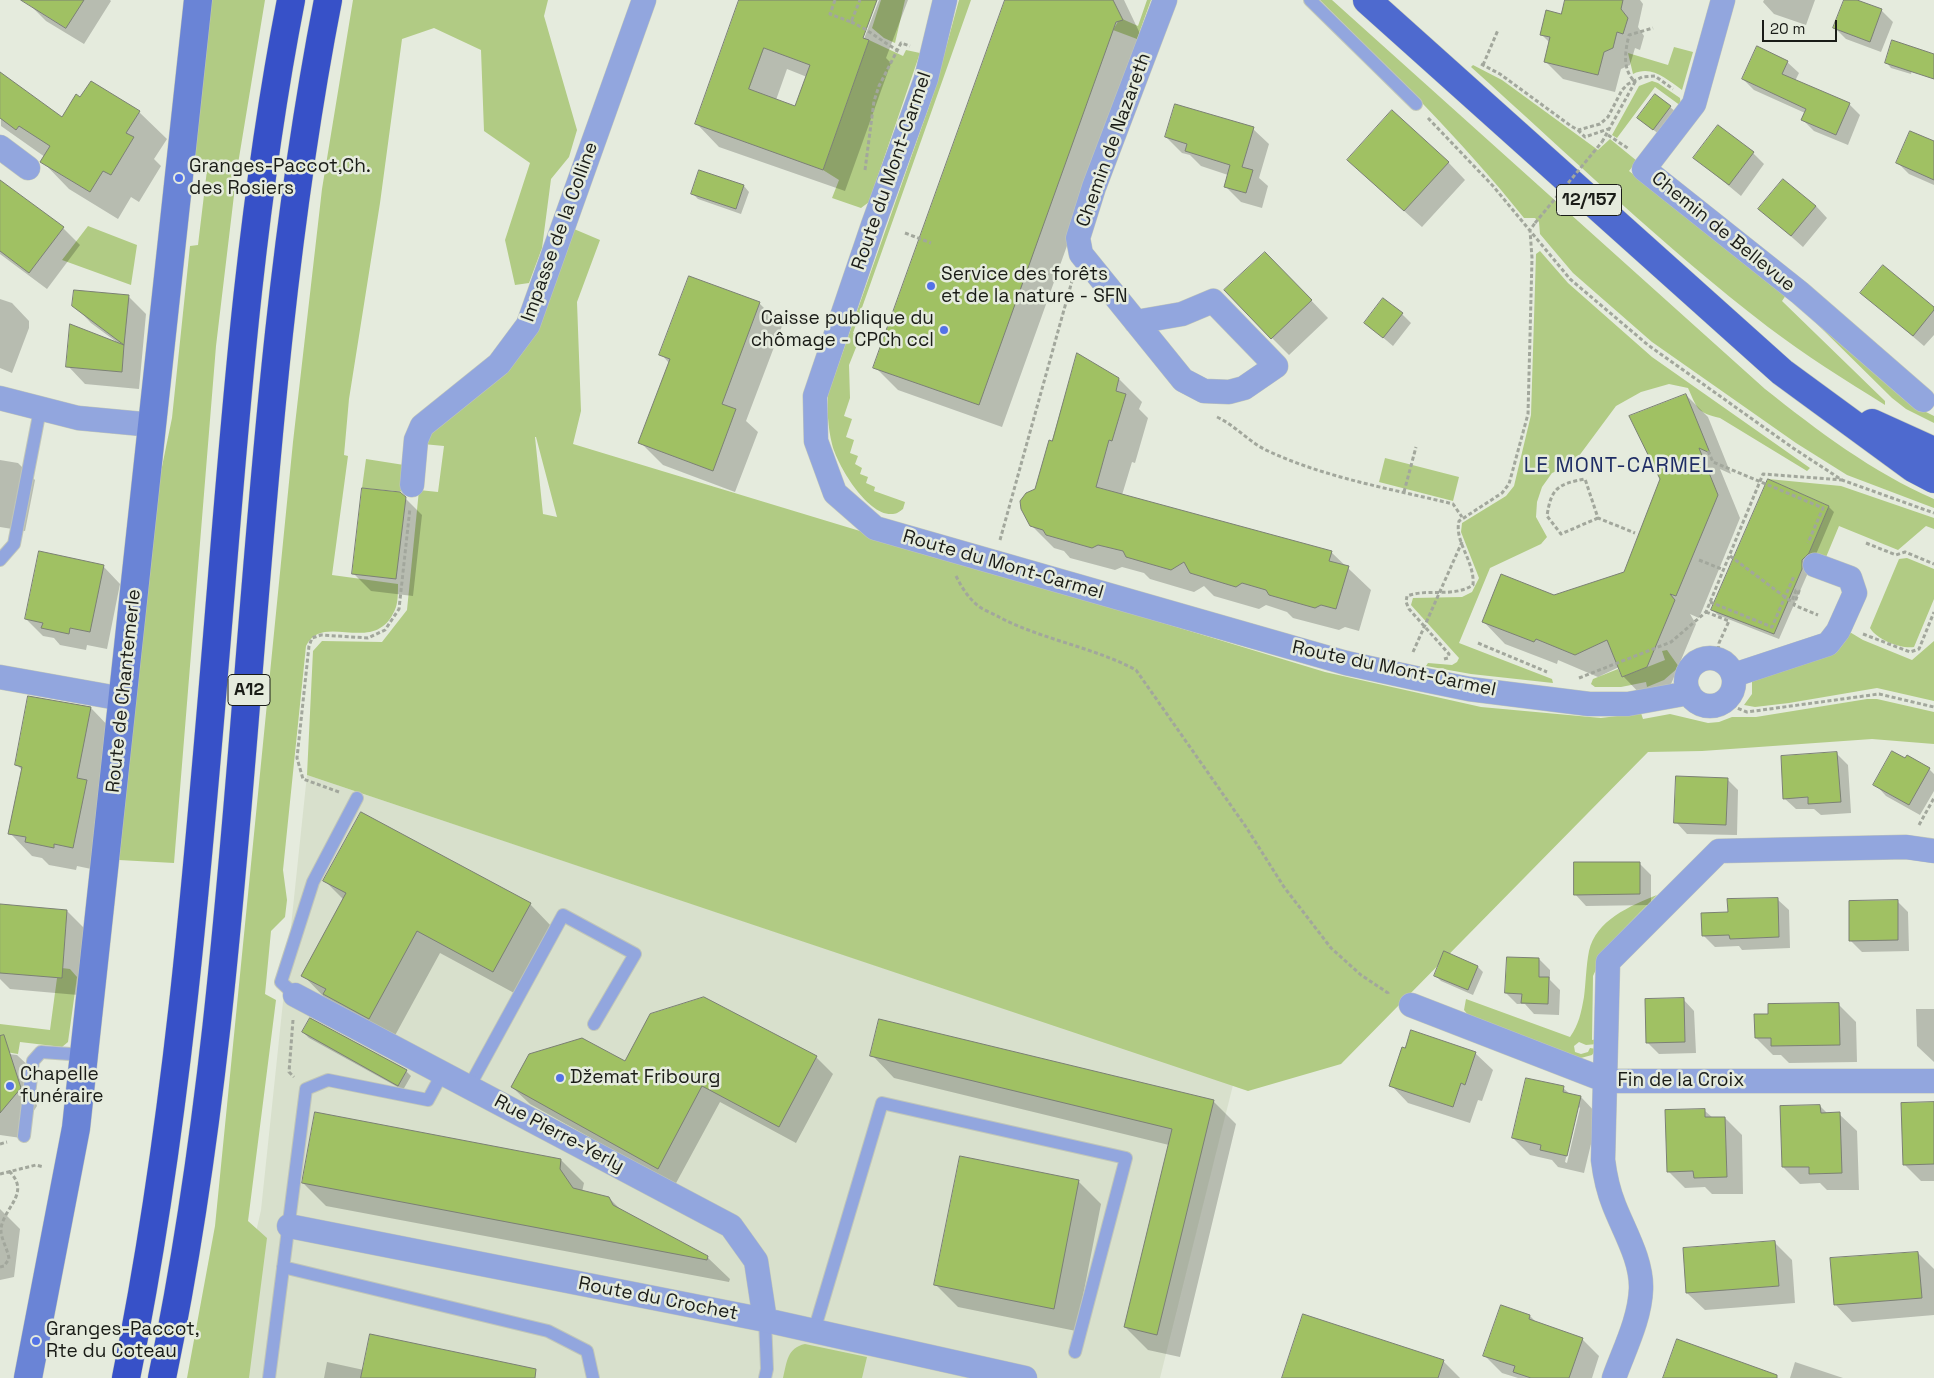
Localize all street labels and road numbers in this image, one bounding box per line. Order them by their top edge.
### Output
street label: Chemin de Nazareth [1072,50,1156,230]
street label: Route du Mont-Carmel [847,69,937,273]
street label: Impasse de la Colline [517,139,603,325]
street label: Chemin de Bellevue [1647,167,1799,297]
road number: 12/157 [1556,184,1622,216]
street label: Route du Mont-Carmel [900,525,1106,605]
street label: Route de Chantemerle [102,588,146,794]
street label: Route du Mont-Carmel [1290,636,1498,702]
road number: A12 [228,674,270,706]
street label: Fin de la Croix [1618,1070,1744,1092]
street label: Rue Pierre-Yerly [490,1090,628,1178]
street label: Route du Crochet [576,1272,740,1326]

